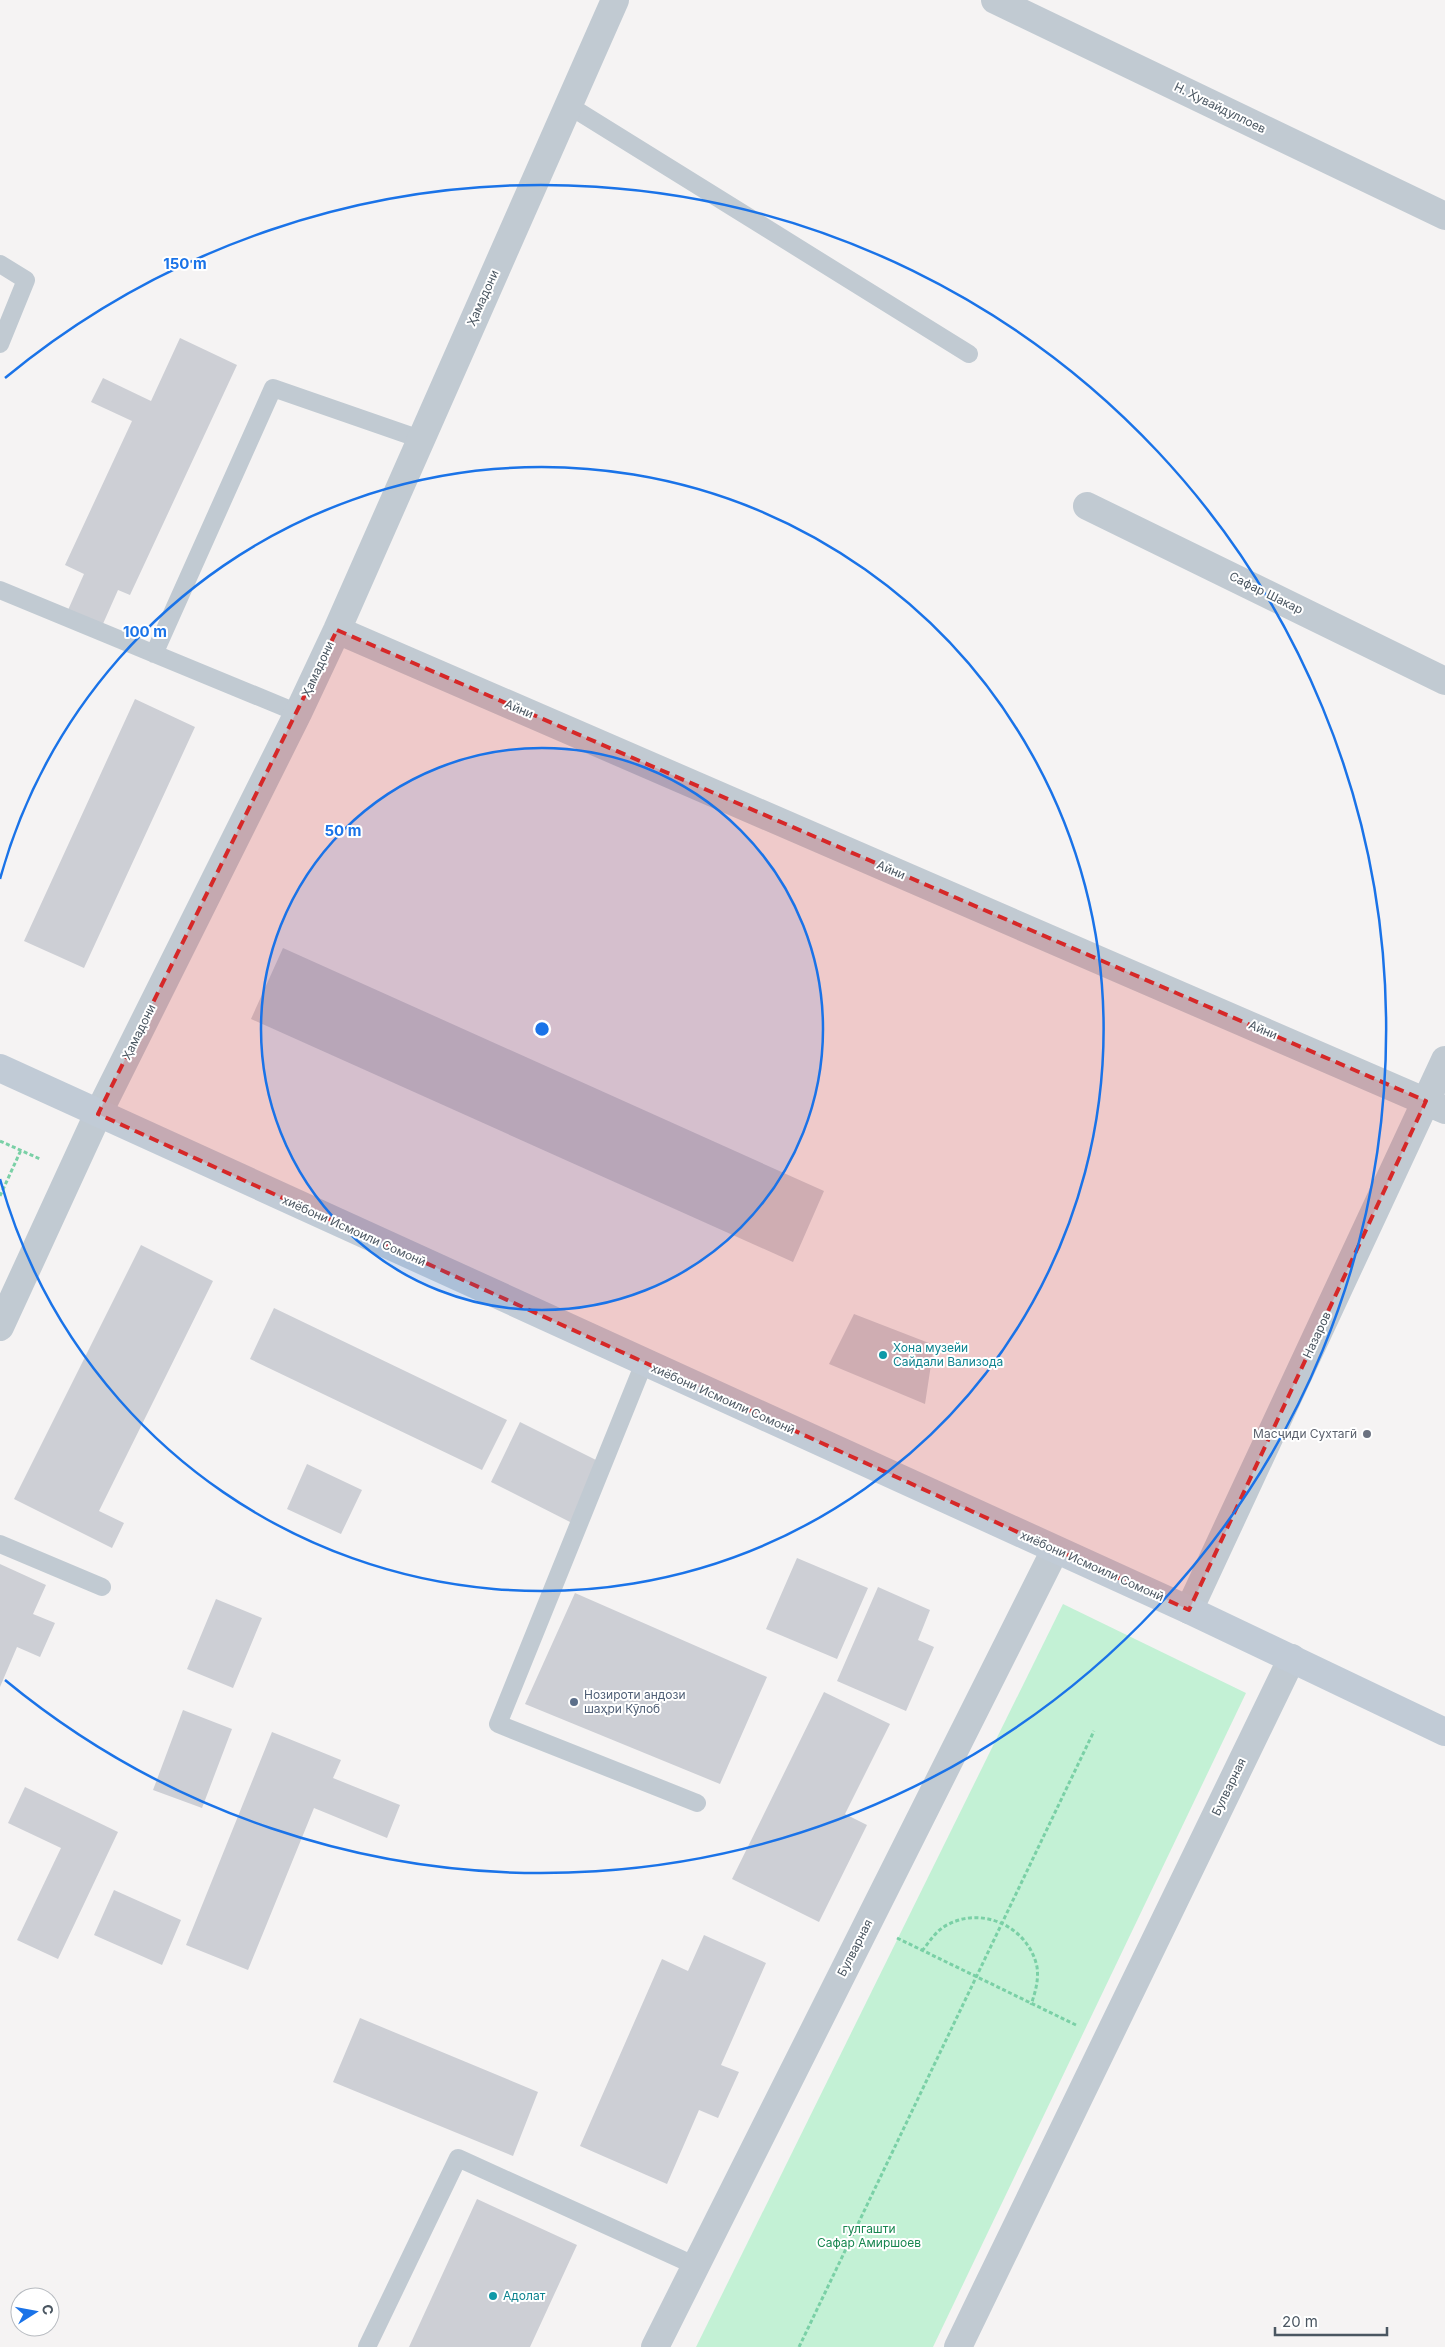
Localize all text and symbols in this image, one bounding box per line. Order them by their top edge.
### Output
street label: Н. Ҳувайдуллоев [1172,79,1269,136]
text: 150 m [163,254,207,273]
street label: Ҳамадони [463,267,502,328]
street label: Сафар Шакар [1227,568,1306,617]
text: 100 m [123,622,167,641]
street label: Ҳамадони [298,638,337,699]
street label: Айни [503,696,536,721]
text: 50 m [325,821,361,840]
street label: Айни [875,857,908,882]
street label: Ҳамадони [119,1002,158,1062]
street label: Айни [1247,1017,1280,1042]
centre of rings [533,1020,551,1038]
street label: хиёбони Исмоили Сомонӣ [280,1192,428,1269]
street label: Назаров [1299,1309,1334,1360]
place label: Хона музейи Сайдали Вализода [893,1340,1003,1369]
marker: Хона музейи Сайдали Вализода [877,1349,889,1361]
street label: хиёбони Исмоили Сомонӣ [649,1360,797,1437]
place label: Масҷиди Сухтагӣ [1253,1426,1357,1441]
marker: Масҷиди Сухтагӣ [1361,1428,1373,1440]
street label: хиёбони Исмоили Сомонӣ [1018,1527,1166,1604]
place label: Нозироти андози шаҳри Кӯлоб [584,1687,686,1716]
marker: Нозироти андози шаҳри Кӯлоб [568,1696,580,1708]
street label: Булварная [1208,1756,1249,1818]
street label: Булварная [834,1917,875,1979]
park label: гулгашти Сафар Амиршоев [817,2221,921,2250]
north arrow [10,2287,60,2337]
place label: Адолат [503,2288,546,2303]
marker: Адолат [487,2290,499,2302]
text: С [39,2303,58,2316]
scale bar [1275,2304,1388,2336]
text: 20 m [1282,2312,1318,2331]

